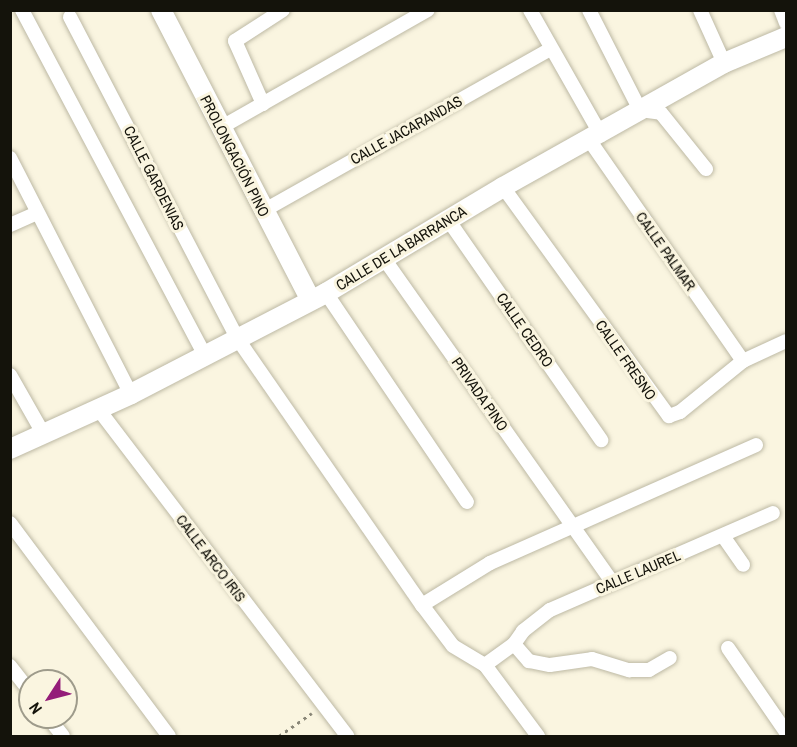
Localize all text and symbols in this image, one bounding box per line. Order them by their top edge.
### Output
street label: PROLONGACIÓN PINO [197,92,273,220]
street label: CALLE JACARANDAS [347,92,465,168]
street label: CALLE GARDENIAS [120,123,188,233]
street label: CALLE DE LA BARRANCA [332,202,470,294]
street label: CALLE PALMAR [632,208,700,294]
street label: CALLE CEDRO [493,289,557,371]
street label: CALLE FRESNO [592,316,660,404]
street label: PRIVADA PINO [448,353,512,435]
street label: CALLE ARCO IRIS [172,511,250,605]
street label: CALLE LAUREL [593,546,683,598]
north arrow [18,669,78,729]
text: N [23,698,47,719]

